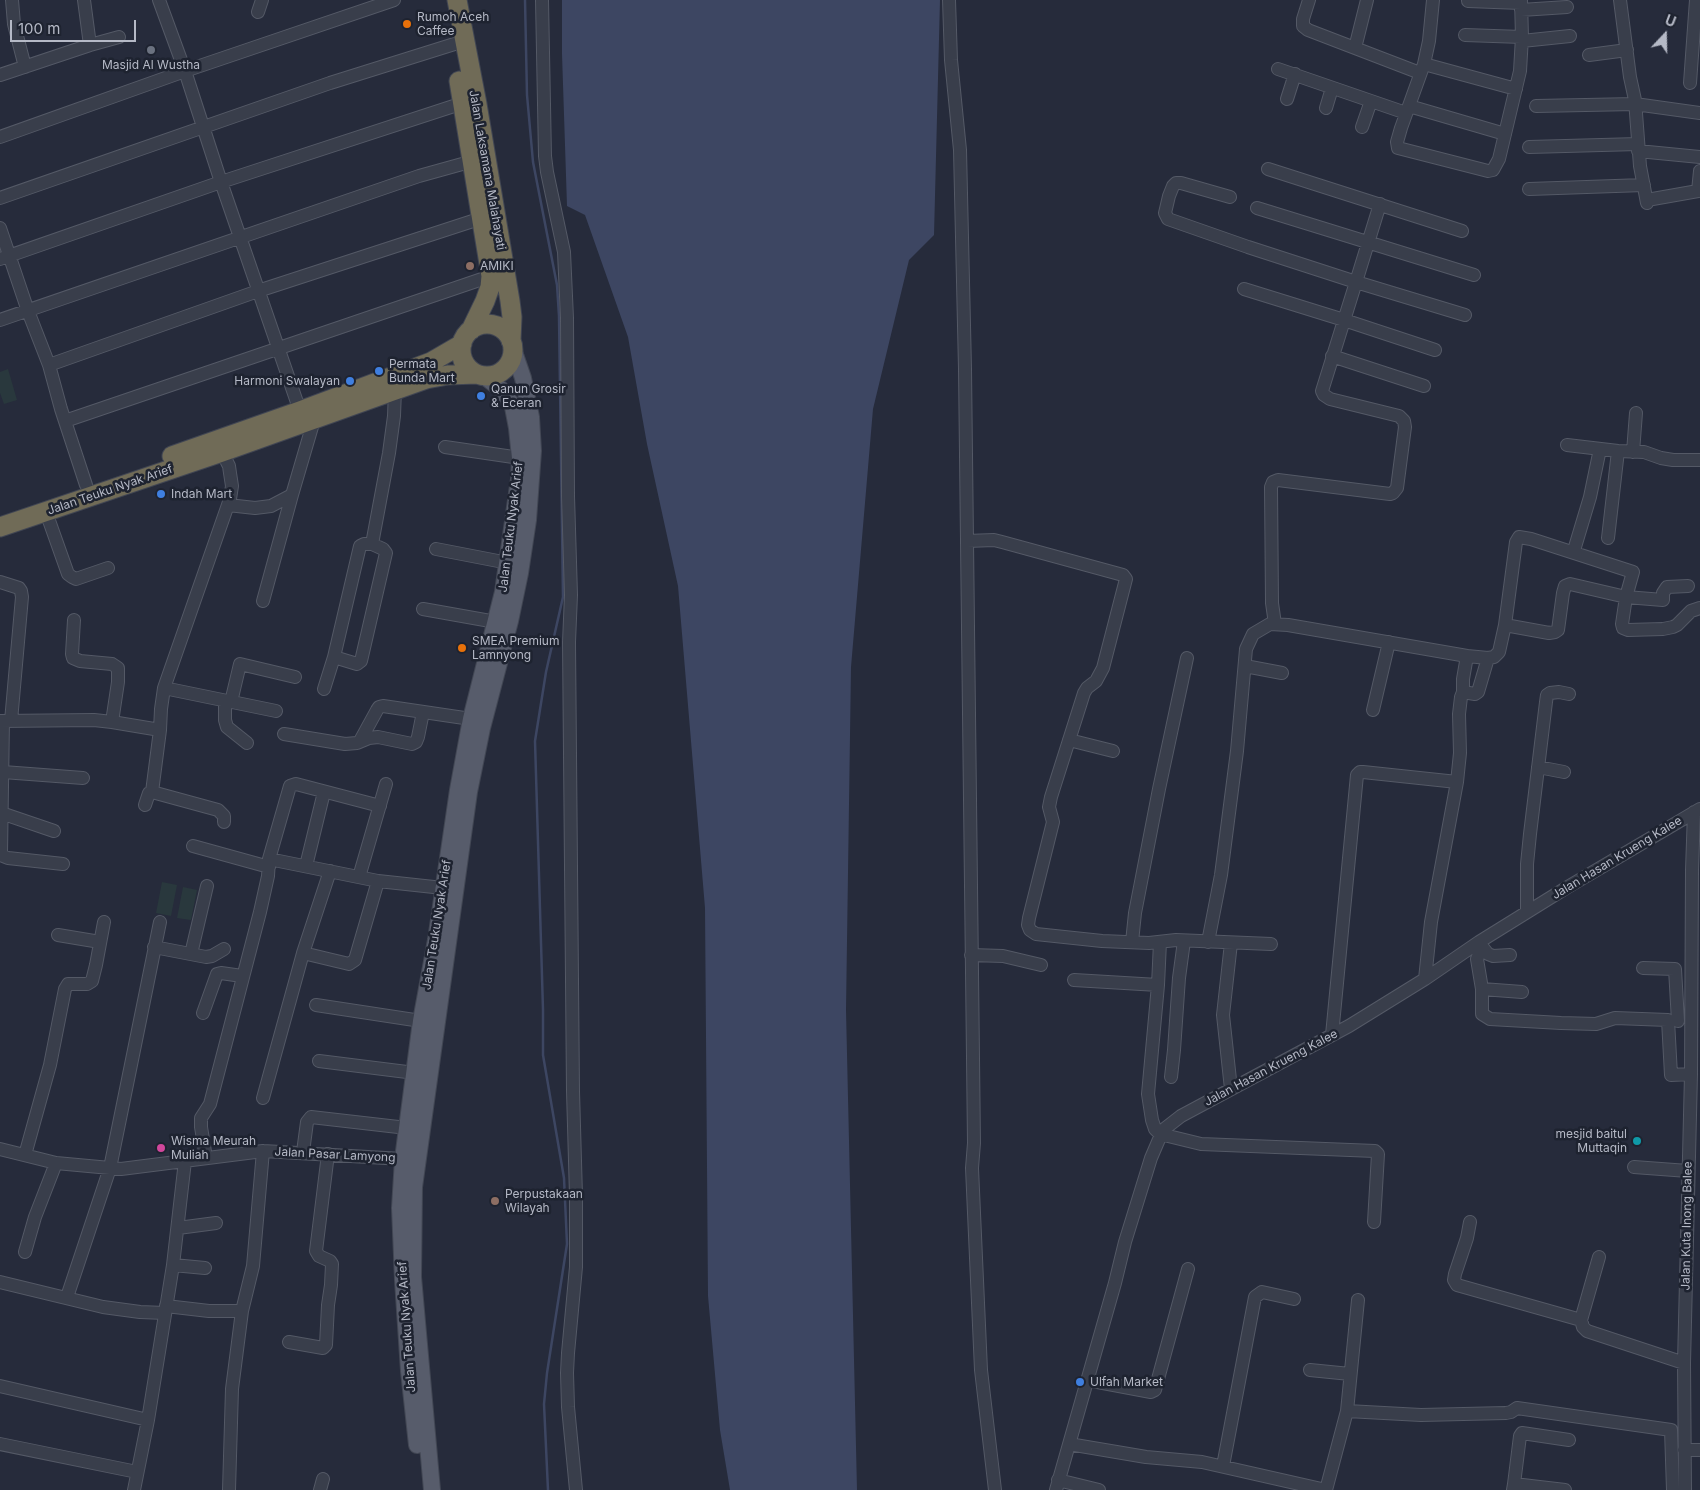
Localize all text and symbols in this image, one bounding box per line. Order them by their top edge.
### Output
scale bar [12,10,139,42]
place label: Rumoh Aceh Caffee [417,10,489,38]
north arrow [1640,10,1690,60]
text: U [1663,11,1678,30]
marker: Rumoh Aceh Caffee [401,18,413,30]
text: 100 m [18,19,60,38]
marker: Masjid Al Wustha [145,44,157,56]
place label: Masjid Al Wustha [102,58,200,72]
street label: Jalan Laksamana Malahayati [466,89,508,251]
place label: AMIKI [480,259,514,273]
marker: AMIKI [464,260,476,272]
place label: Permata Bunda Mart [389,357,455,385]
marker: Permata Bunda Mart [373,365,385,377]
place label: Harmoni Swalayan [234,374,340,388]
marker: Harmoni Swalayan [344,375,356,387]
place label: Qanun Grosir & Eceran [491,382,566,410]
marker: Qanun Grosir & Eceran [475,390,487,402]
street label: Jalan Teuku Nyak Arief [496,461,526,593]
street label: Jalan Teuku Nyak Arief [46,462,174,518]
place label: Indah Mart [171,487,232,501]
marker: Indah Mart [155,488,167,500]
place label: SMEA Premium Lamnyong [472,634,559,662]
marker: SMEA Premium Lamnyong [456,642,468,654]
street label: Jalan Hasan Krueng Kalee [1549,813,1685,903]
street label: Jalan Teuku Nyak Arief [420,859,454,991]
street label: Jalan Hasan Krueng Kalee [1202,1027,1340,1109]
place label: mesjid baitul Muttaqin [1556,1127,1627,1155]
place label: Wisma Meurah Muliah [171,1134,256,1162]
marker: mesjid baitul Muttaqin [1631,1135,1643,1147]
marker: Wisma Meurah Muliah [155,1142,167,1154]
street label: Jalan Pasar Lamyong [274,1145,396,1165]
street label: Jalan Kuta Inong Balee [1679,1161,1695,1291]
place label: Perpustakaan Wilayah [505,1187,583,1215]
marker: Perpustakaan Wilayah [489,1195,501,1207]
street label: Jalan Teuku Nyak Arief [395,1261,419,1393]
place label: Ulfah Market [1090,1375,1163,1389]
marker: Ulfah Market [1074,1376,1086,1388]

